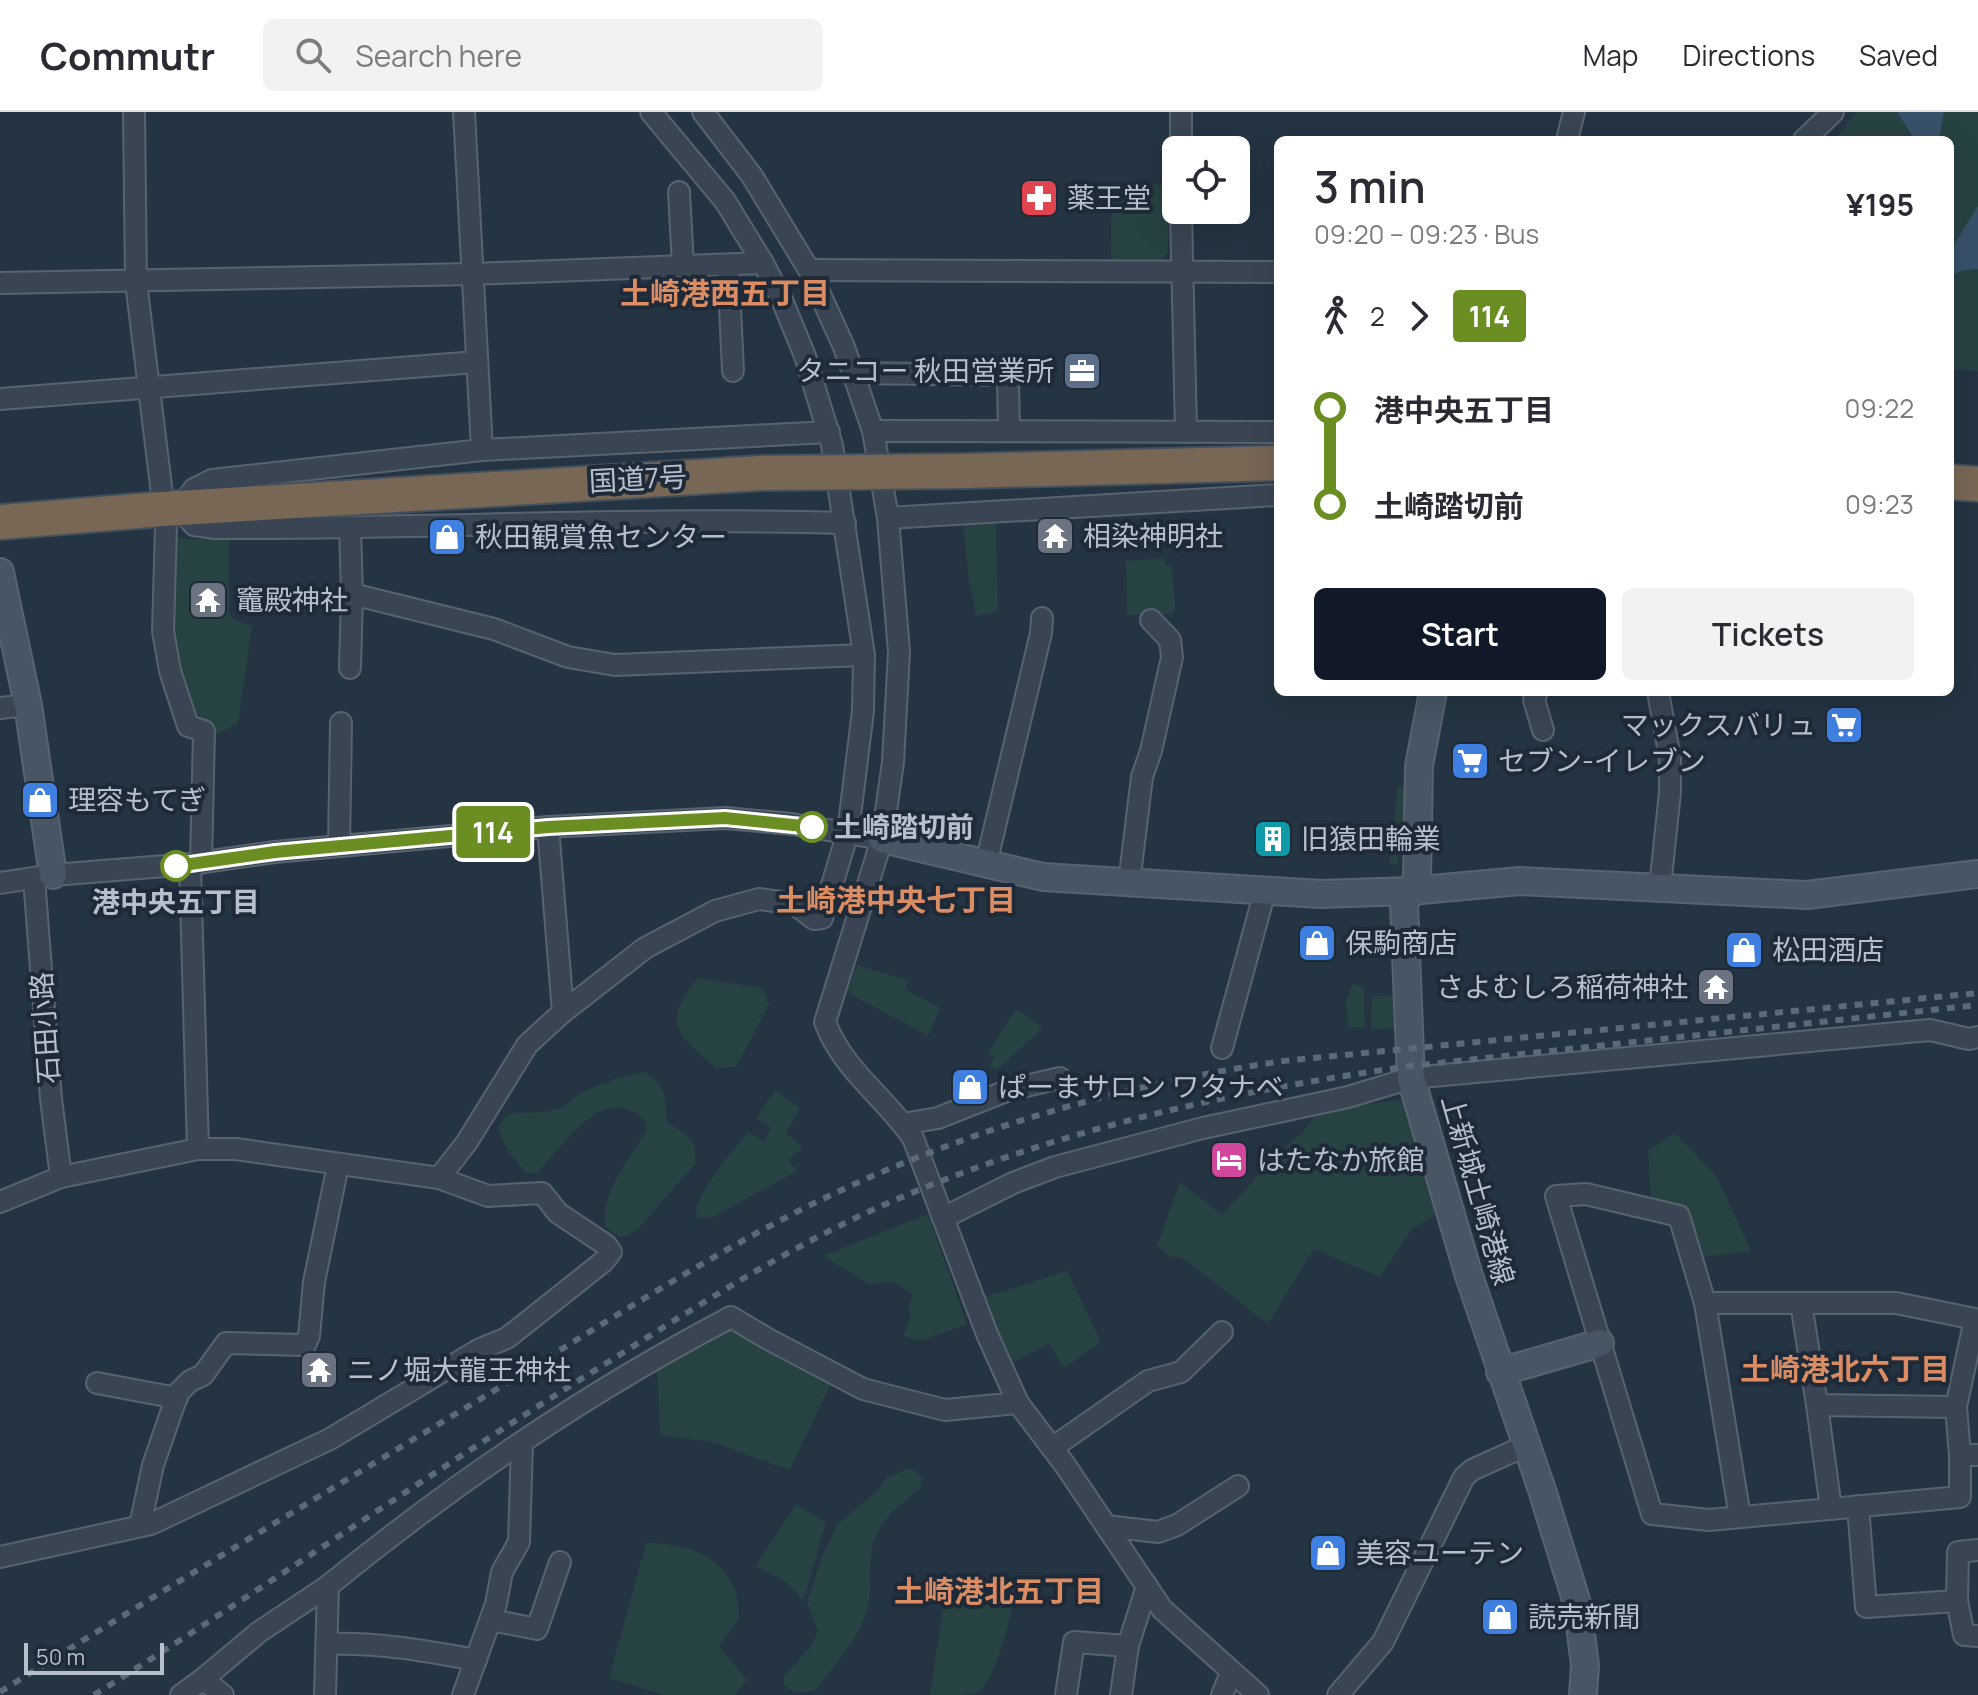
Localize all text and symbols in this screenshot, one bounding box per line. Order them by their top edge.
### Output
search box [263,19,823,91]
text: Commutr [40,29,215,81]
icon: search [291,33,335,77]
text: Search here [355,35,522,76]
text: Map [1583,36,1638,74]
text: Directions [1682,36,1815,74]
text: Saved [1859,36,1938,74]
map controls [1162,136,1250,224]
button: locate [1162,136,1250,224]
text: 3 min [1314,156,1425,216]
pharmacy icon: 薬王堂 [1018,177,1060,219]
place label: 薬王堂 [1067,178,1151,216]
text: ¥195 [1846,184,1914,225]
text: 09:20 – 09:23 · Bus [1314,216,1539,252]
district label: 土崎港西五丁目 [620,272,830,313]
icon: walk [1314,294,1358,338]
icon: forward [1397,294,1441,338]
text: 114 [1469,297,1510,335]
text: 2 [1370,298,1385,334]
office icon: タニコー 秋田営業所 [1061,350,1103,392]
place label: タニコー 秋田営業所 [796,351,1054,389]
text: 港中央五丁目 [1374,389,1554,430]
text: 09:22 [1845,390,1914,426]
street label: 国道7号 [588,456,688,500]
text: 土崎踏切前 [1374,485,1524,526]
text: 09:23 [1845,486,1914,522]
temple icon: 相染神明社 [1034,515,1076,557]
shop icon: 秋田観賞魚センター [426,516,468,558]
place label: 相染神明社 [1083,516,1223,554]
place label: 秋田観賞魚センター [475,517,727,555]
temple icon: 竈殿神社 [187,579,229,621]
place label: 竈殿神社 [236,580,348,618]
button: Start [1314,588,1606,680]
button: Tickets [1622,588,1914,680]
supermarket icon: マックスバリュ [1823,704,1865,746]
place label: マックスバリュ [1621,705,1816,743]
supermarket icon: セブン-イレブン [1449,740,1491,782]
place label: セブン-イレブン [1498,741,1706,779]
shop icon: 理容もてぎ [19,779,61,821]
place label: 理容もてぎ [68,780,206,818]
line badge: 114 [447,806,539,858]
place label: 土崎踏切前 [834,807,974,845]
marker: 土崎踏切前 [797,812,827,842]
text: 114 [472,813,514,851]
building icon: 旧猿田輪業 [1252,818,1294,860]
place label: 旧猿田輪業 [1301,819,1441,857]
marker: 港中央五丁目 [161,851,191,881]
district label: 土崎港中央七丁目 [776,879,1016,920]
place label: 港中央五丁目 [92,882,260,920]
shop icon: 保駒商店 [1296,922,1338,964]
place label: 保駒商店 [1345,923,1457,961]
shop icon: 松田酒店 [1723,929,1765,971]
place label: 松田酒店 [1772,930,1884,968]
temple icon: さよむしろ稲荷神社 [1695,966,1737,1008]
place label: さよむしろ稲荷神社 [1436,967,1688,1005]
street label: 石田小路 [21,971,67,1085]
shop icon: ぱーまサロン ワタナベ [949,1066,991,1108]
place label: ぱーまサロン ワタナベ [998,1067,1284,1105]
street label: 上新城土崎港線 [1434,1090,1524,1289]
hotel icon: はたなか旅館 [1208,1139,1250,1181]
place label: はたなか旅館 [1257,1140,1424,1178]
district label: 土崎港北六丁目 [1740,1348,1950,1389]
temple icon: ニノ堀大龍王神社 [298,1349,340,1391]
place label: ニノ堀大龍王神社 [347,1350,571,1388]
shop icon: 美容ユーテン [1307,1532,1349,1574]
place label: 美容ユーテン [1356,1533,1524,1571]
district label: 土崎港北五丁目 [894,1570,1104,1611]
shop icon: 読売新聞 [1479,1596,1521,1638]
place label: 読売新聞 [1528,1597,1640,1635]
scale bar [24,1639,164,1675]
text: 50 m [36,1642,85,1672]

